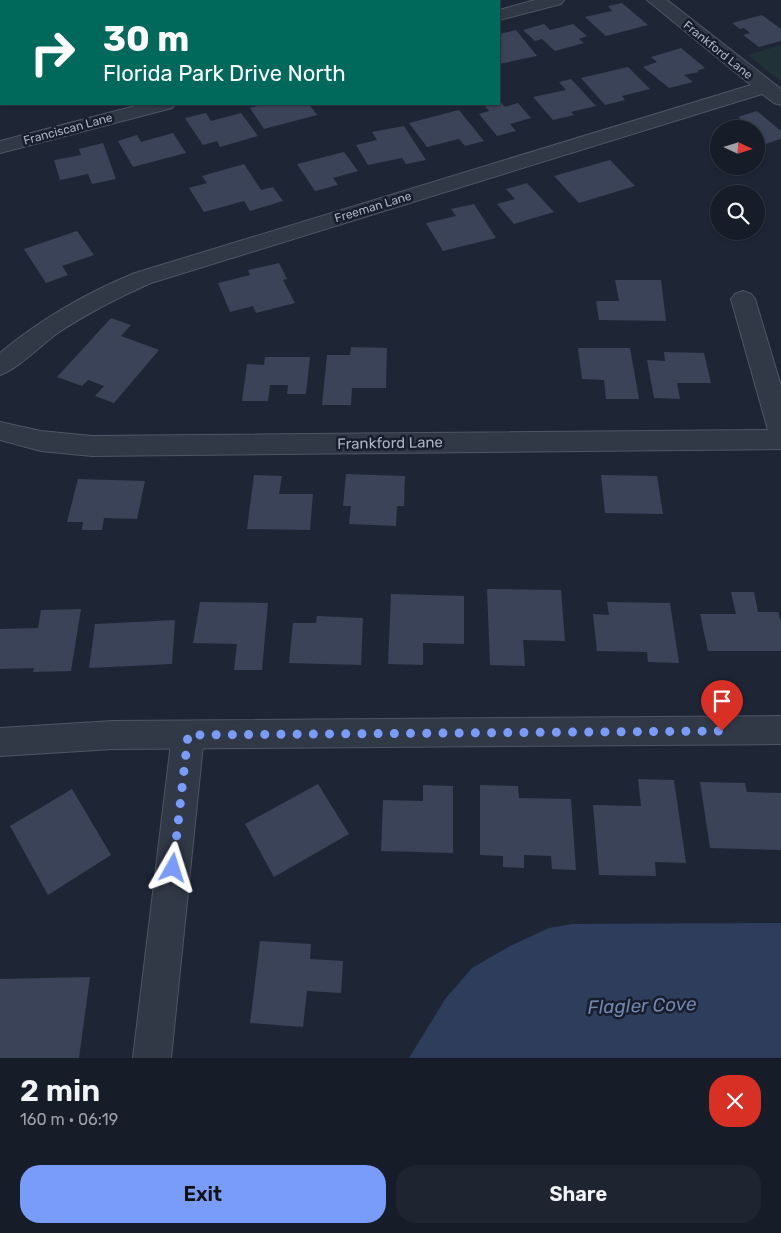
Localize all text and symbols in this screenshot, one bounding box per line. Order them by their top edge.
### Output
text: 30 m [103,18,189,60]
street label: Frankford Lane [681,18,756,82]
icon: right [20,20,85,85]
text: Florida Park Drive North [103,60,346,87]
street label: Franciscan Lane [22,110,114,148]
north arrow [710,120,765,175]
map controls [710,120,765,240]
button: search [710,185,765,240]
street label: Freeman Lane [333,189,413,225]
street label: Frankford Lane [337,433,443,453]
pin [701,680,743,731]
icon: arrive [708,687,736,715]
position arrow [146,841,198,893]
water label: Flagler Cove [587,992,697,1019]
text: 2 min [20,1073,100,1109]
button: close [709,1075,761,1127]
text: 160 m · 06:19 [20,1110,118,1129]
button: Exit [20,1165,386,1223]
button: Share [396,1165,761,1223]

